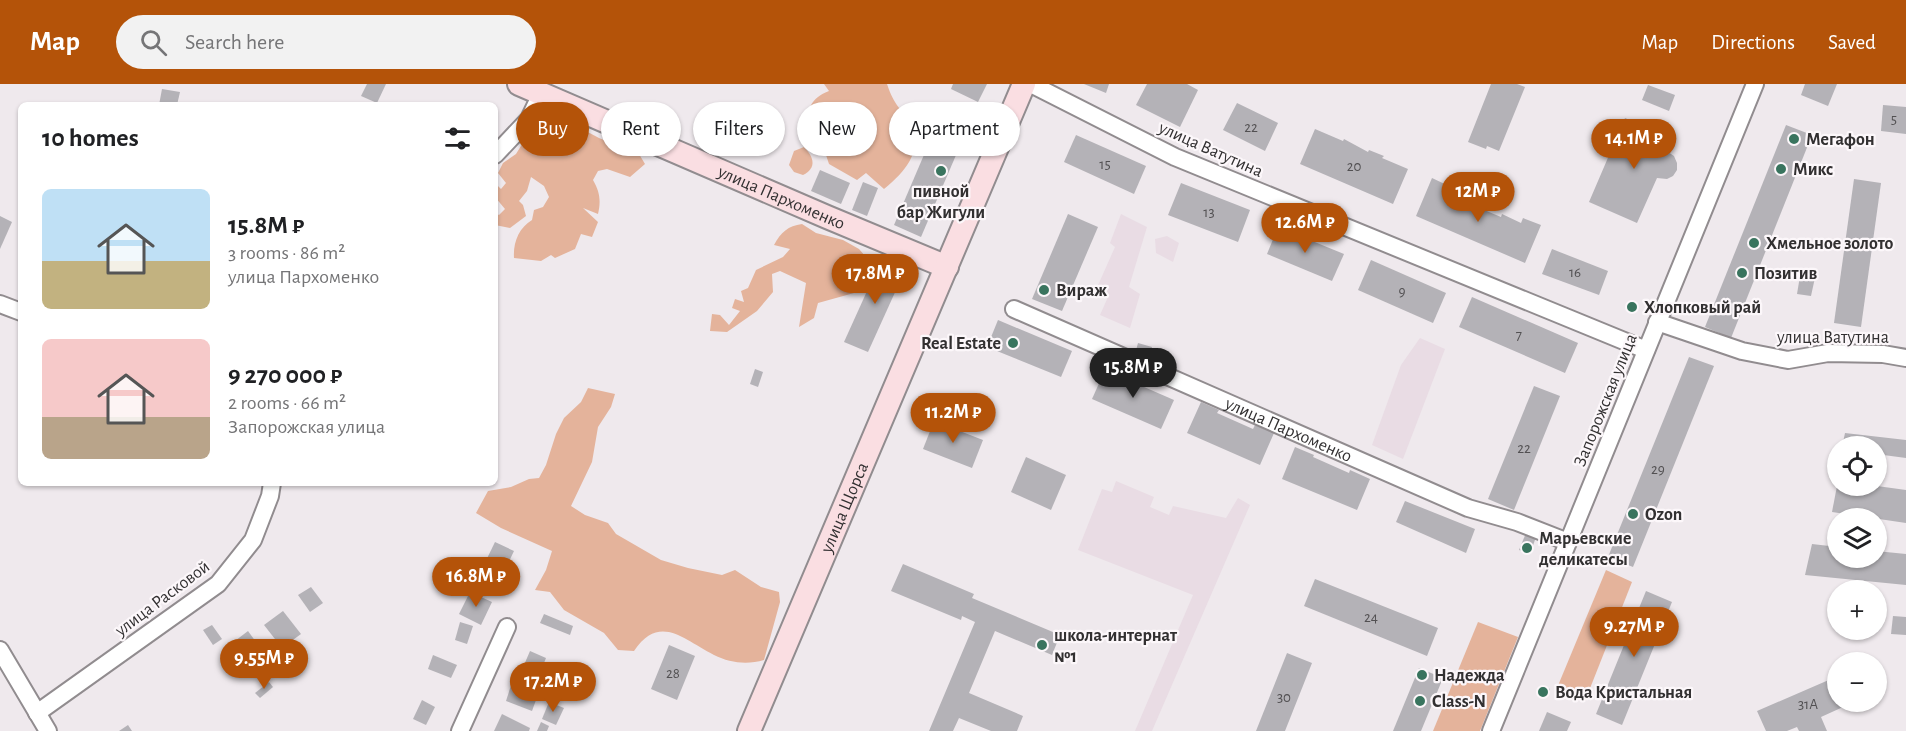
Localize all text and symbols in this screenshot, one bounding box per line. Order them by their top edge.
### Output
search box [116,15,536,69]
icon: search [137,26,170,59]
text: Map [30,28,80,56]
text: Search here [185,31,284,53]
text: Map [1642,32,1678,53]
text: Directions [1711,32,1795,53]
text: Saved [1828,32,1876,53]
chip: Buy [516,102,589,156]
chip: Rent [601,102,681,156]
chip: Filters [693,102,785,156]
chip: New [797,102,877,156]
chip: Apartment [889,102,1020,156]
house number: 5 [1891,112,1897,127]
street label: улица Ватутина [1155,119,1265,181]
pin: 14.1M ₽ [1579,119,1689,170]
house number: 22 [1244,120,1258,135]
icon: filters [441,122,474,155]
text: 10 homes [42,125,139,151]
text: 14.1M ₽ [1605,128,1663,148]
place label: Мегафон [1806,131,1875,149]
marker: Мегафон [1787,132,1801,146]
house number: 15 [1099,157,1111,172]
house number: 20 [1347,159,1361,174]
place label: Микс [1793,161,1833,179]
marker: Микс [1774,162,1788,176]
street label: улица Пархоменко [714,163,847,233]
marker: пивной бар Жигули [934,164,948,178]
pin: 12M ₽ [1436,172,1520,223]
text: 12M ₽ [1456,181,1500,201]
place label: пивной бар Жигули [897,183,985,222]
pin: 12.6M ₽ [1250,203,1360,254]
house number: 13 [1203,205,1215,220]
text: 15.8M ₽ [228,212,304,238]
text: 12.6M ₽ [1275,212,1335,232]
icon: home [90,213,162,285]
place label: Хмельное золото [1766,235,1894,253]
marker: Хмельное золото [1747,236,1761,250]
text: 3 rooms · 86 m² [228,243,345,263]
pin: 17.8M ₽ [820,254,930,305]
text: 17.8M ₽ [846,263,904,283]
house number: 16 [1569,265,1581,280]
place label: Позитив [1754,265,1817,283]
marker: Позитив [1735,266,1749,280]
text: улица Пархоменко [228,267,379,287]
place label: Вираж [1056,282,1107,300]
marker: Вираж [1037,283,1051,297]
house number: 9 [1398,284,1406,299]
place label: Хлопковый рай [1644,299,1761,317]
marker: Хлопковый рай [1625,300,1639,314]
house number: 7 [1516,328,1522,343]
street label: улица Ватутина [1776,329,1889,347]
street label: Запорожская улица [1571,331,1641,469]
place label: Real Estate [921,335,1001,353]
marker: Real Estate [1006,336,1020,350]
pin: 15.8M ₽ [1078,348,1188,399]
text: 15.8M ₽ [1104,357,1162,377]
text: 9 270 000 ₽ [228,362,342,388]
icon: home [90,363,162,435]
text: 2 rooms · 66 m² [228,393,346,413]
pin: 11.2M ₽ [898,393,1008,444]
street label: улица Пархоменко [1221,394,1354,466]
text: 11.2M ₽ [925,402,981,422]
text: Запорожская улица [228,417,385,437]
map controls [1827,436,1887,712]
button: locate [1827,436,1887,496]
house number: 22 [1517,441,1531,456]
street label: улица Щорса [818,460,872,556]
house number: 29 [1651,462,1665,477]
place label: Ozon [1645,506,1682,524]
marker: Ozon [1626,507,1640,521]
button: layers [1827,508,1887,568]
place label: Марьевские деликатесы [1539,530,1631,569]
marker: Марьевские деликатесы [1520,541,1534,555]
pin: 16.8M ₽ [421,557,531,608]
street label: улица Расковой [111,558,213,641]
text: 16.8M ₽ [446,566,506,586]
button: + [1827,580,1887,640]
pin: 9.27M ₽ [1579,607,1689,658]
house number: 24 [1364,610,1378,625]
text: 9.27M ₽ [1604,616,1664,636]
place label: школа-интернат №1 [1054,627,1178,666]
marker: школа-интернат №1 [1035,638,1049,652]
pin: 9.55M ₽ [209,639,319,690]
text: 9.55M ₽ [234,648,294,668]
button: − [1827,652,1887,712]
pin: 17.2M ₽ [498,662,608,713]
house number: 28 [666,666,680,681]
place label: Надежда [1434,667,1505,685]
marker: Надежда [1415,668,1429,682]
text: 17.2M ₽ [524,671,582,691]
place label: Вода Кристальная [1555,684,1692,702]
marker: Вода Кристальная [1536,685,1550,699]
house number: 30 [1277,690,1291,705]
place label: Class-N [1432,693,1486,711]
marker: Class-N [1413,694,1427,708]
house number: 31А [1798,697,1818,712]

